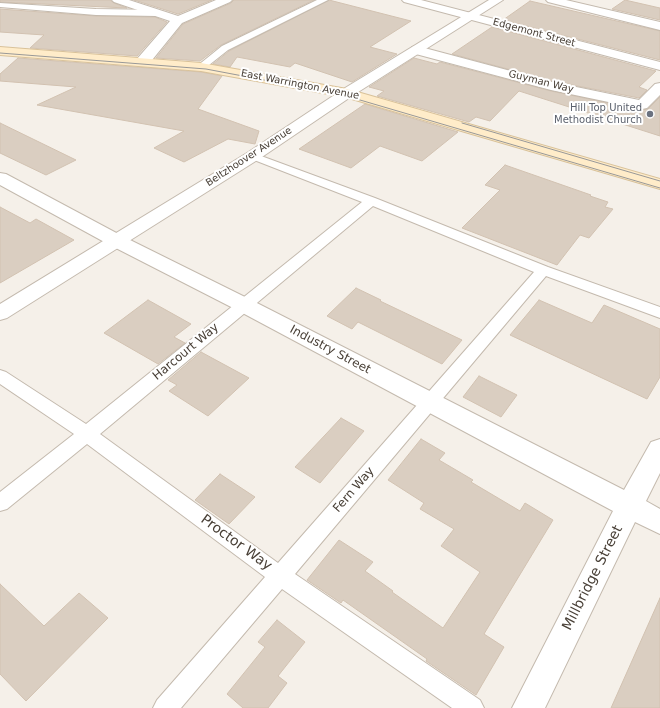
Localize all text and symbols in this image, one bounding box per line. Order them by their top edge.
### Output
street label: Edgemont Street [491,16,577,50]
street label: East Warrington Avenue [240,68,360,102]
street label: Guyman Way [507,68,575,96]
place label: Hill Top United Methodist Church [554,102,642,126]
marker: Hill Top United Methodist Church [645,109,655,119]
street label: Beltzhoover Avenue [204,125,294,189]
street label: Harcourt Way [150,320,222,384]
street label: Industry Street [287,323,373,377]
street label: Fern Way [330,464,378,516]
street label: Proctor Way [197,512,275,574]
street label: Millbridge Street [559,523,627,633]

